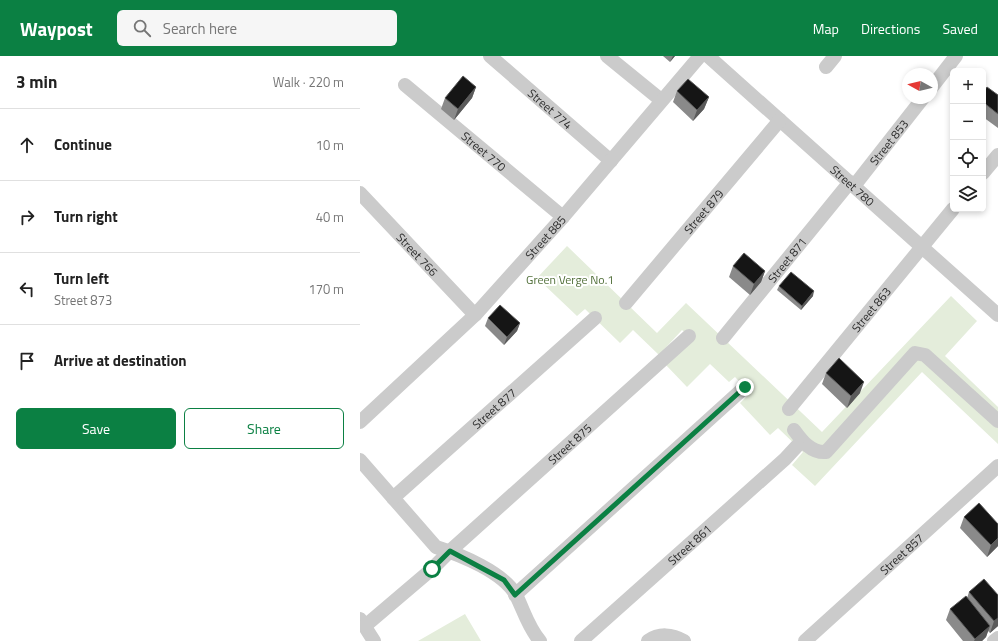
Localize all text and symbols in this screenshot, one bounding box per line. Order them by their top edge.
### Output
search box [117,10,397,46]
text: Waypost [20,14,93,43]
icon: search [131,17,153,39]
text: Search here [163,17,237,40]
text: Map [813,18,839,39]
text: Directions [861,18,920,39]
text: Saved [942,18,978,39]
north arrow [902,68,938,104]
map controls [950,68,986,212]
button: + [950,68,986,104]
text: 3 min [16,69,57,95]
text: Walk · 220 m [273,72,344,92]
street label: Street 774 [524,84,577,133]
button: − [950,104,986,140]
street label: Street 853 [864,115,913,169]
street label: Street 770 [457,126,511,176]
text: Continue [54,133,112,156]
icon: ahead [16,134,38,156]
text: 10 m [316,135,344,155]
button: locate [950,140,986,176]
street label: Street 780 [826,160,879,210]
button: layers [950,176,986,212]
street label: Street 879 [679,184,728,238]
text: Turn right [54,205,118,228]
icon: right [16,206,38,228]
text: 40 m [316,207,344,227]
street label: Street 885 [520,210,570,263]
street label: Street 766 [392,228,443,280]
street label: Street 871 [762,233,811,287]
text: Turn left [54,267,109,290]
park label: Green Verge No.1 [526,270,614,289]
icon: left [16,278,38,300]
text: 170 m [308,279,344,299]
street label: Street 863 [846,282,895,336]
text: Street 873 [54,290,112,310]
text: Arrive at destination [54,349,187,372]
icon: arrive [16,350,38,372]
route end [736,378,754,396]
street label: Street 877 [467,383,520,433]
button: Save [16,408,176,449]
button: Share [184,408,344,449]
street label: Street 875 [543,418,596,469]
street label: Street 861 [663,519,716,569]
street label: Street 857 [875,529,928,579]
route start [423,560,441,578]

